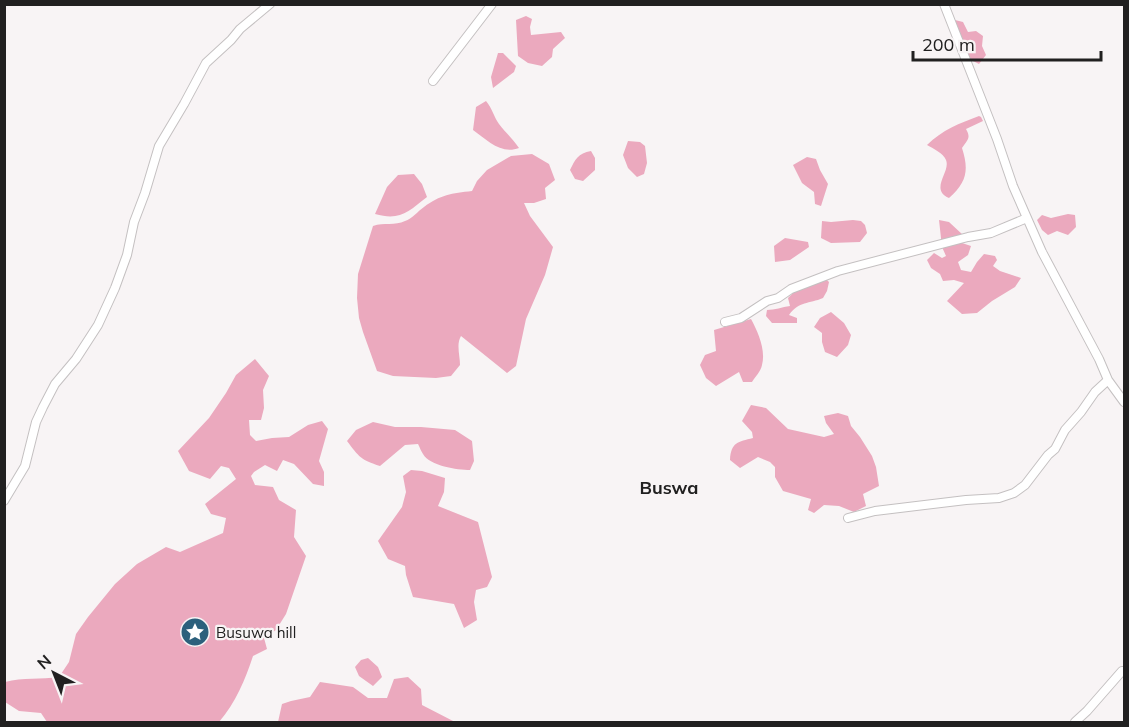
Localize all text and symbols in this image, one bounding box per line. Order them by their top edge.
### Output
scale bar [913,24,1100,62]
text: 200 m [922,33,975,56]
district label: Buswa [640,476,698,499]
place icon: Busuwa hill [179,616,211,648]
place label: Busuwa hill [216,623,296,642]
north arrow [24,643,84,703]
text: N [33,650,55,673]

